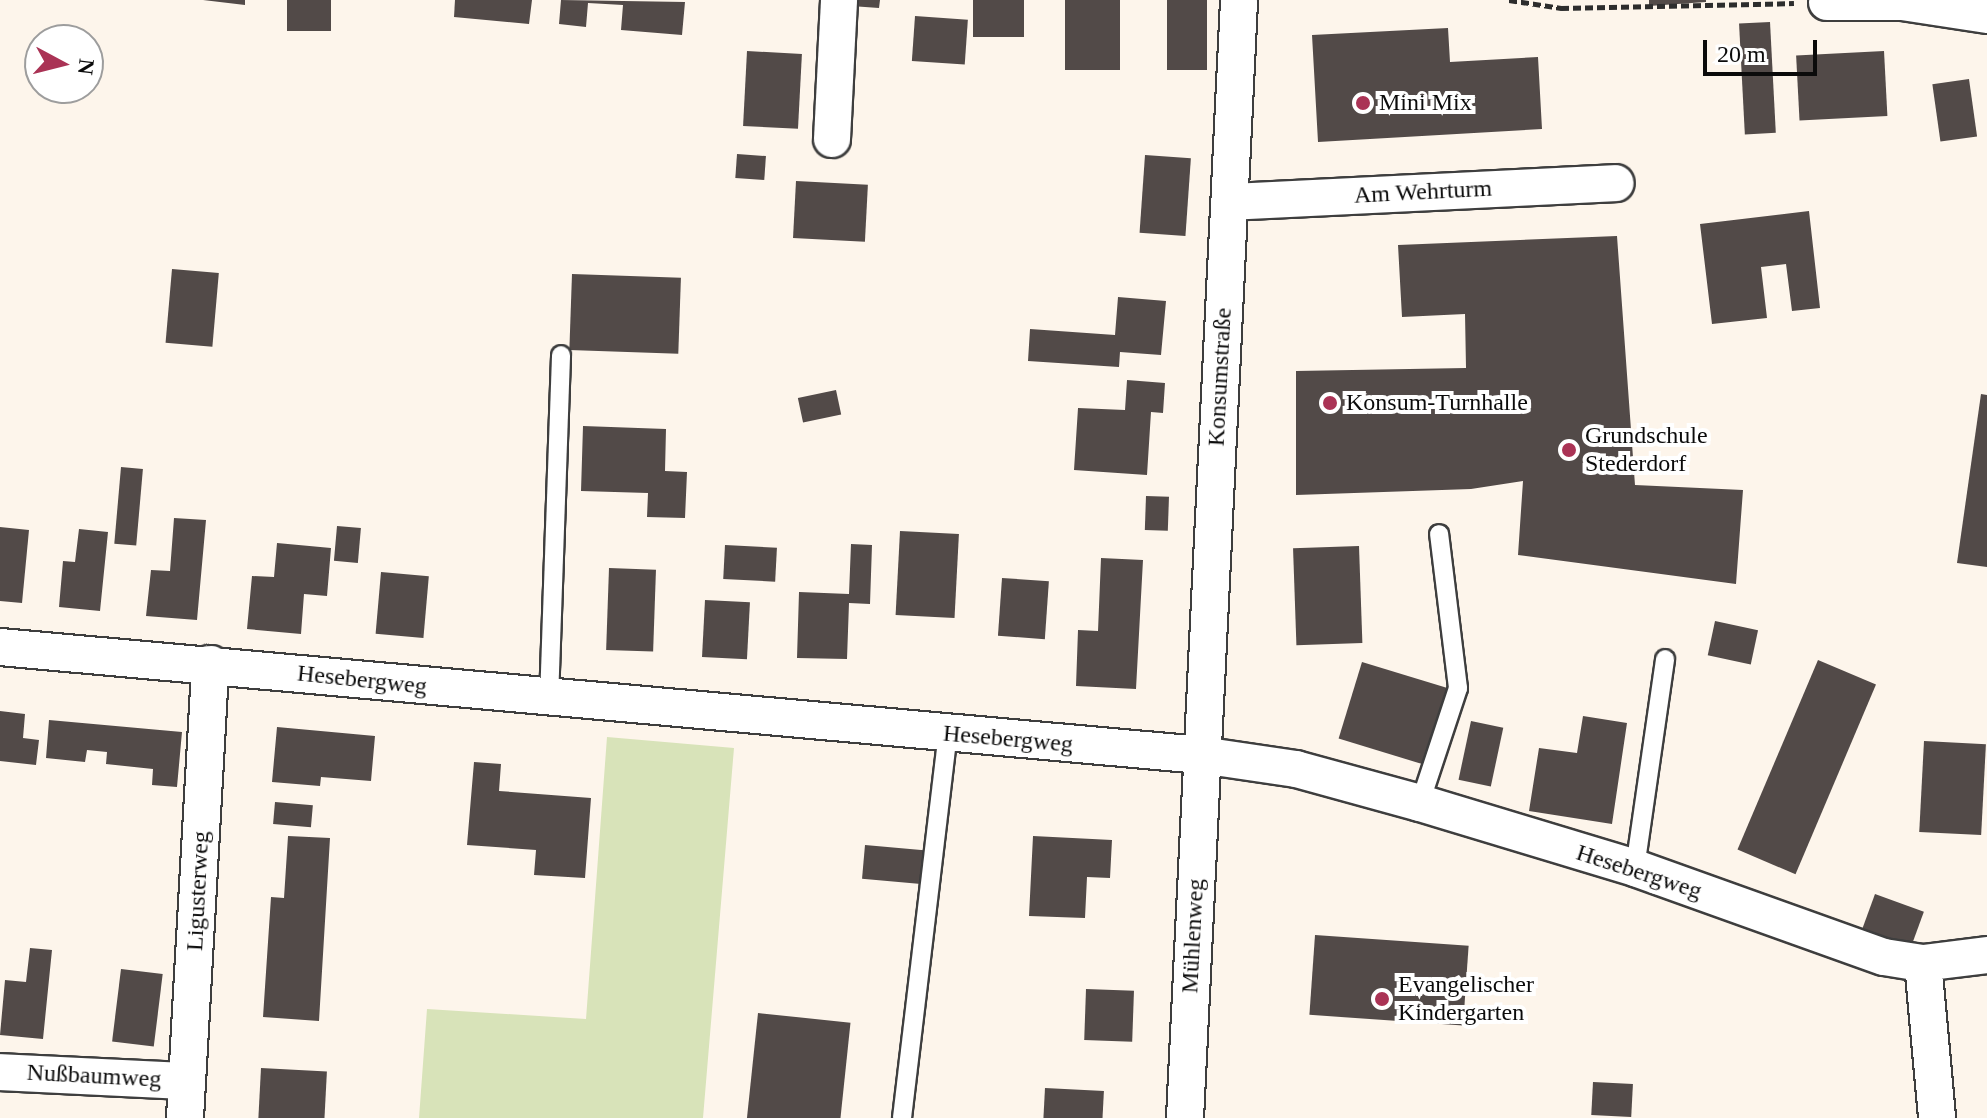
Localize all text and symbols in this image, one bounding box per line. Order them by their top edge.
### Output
north arrow [24,24,104,104]
scale bar [1707,24,1821,74]
text: 20 m [1717,41,1766,67]
text: N [73,57,100,76]
place label: Mini Mix [1379,89,1472,117]
marker: Mini Mix [1354,94,1372,112]
street label: Am Wehrturm [1353,174,1493,210]
street label: Konsumstraße [1202,307,1238,447]
place label: Konsum-Turnhalle [1346,389,1528,417]
marker: Konsum-Turnhalle [1321,394,1339,412]
place label: Grundschule Stederdorf [1585,422,1708,478]
marker: Grundschule Stederdorf [1560,441,1578,459]
street label: Hesebergweg [296,659,428,701]
street label: Hesebergweg [942,719,1074,759]
street label: Ligusterweg [180,830,216,952]
street label: Hesebergweg [1573,838,1705,906]
street label: Mühlenweg [1176,878,1210,994]
place label: Evangelischer Kindergarten [1398,971,1534,1027]
marker: Evangelischer Kindergarten [1373,990,1391,1008]
street label: Nußbaumweg [26,1058,162,1094]

